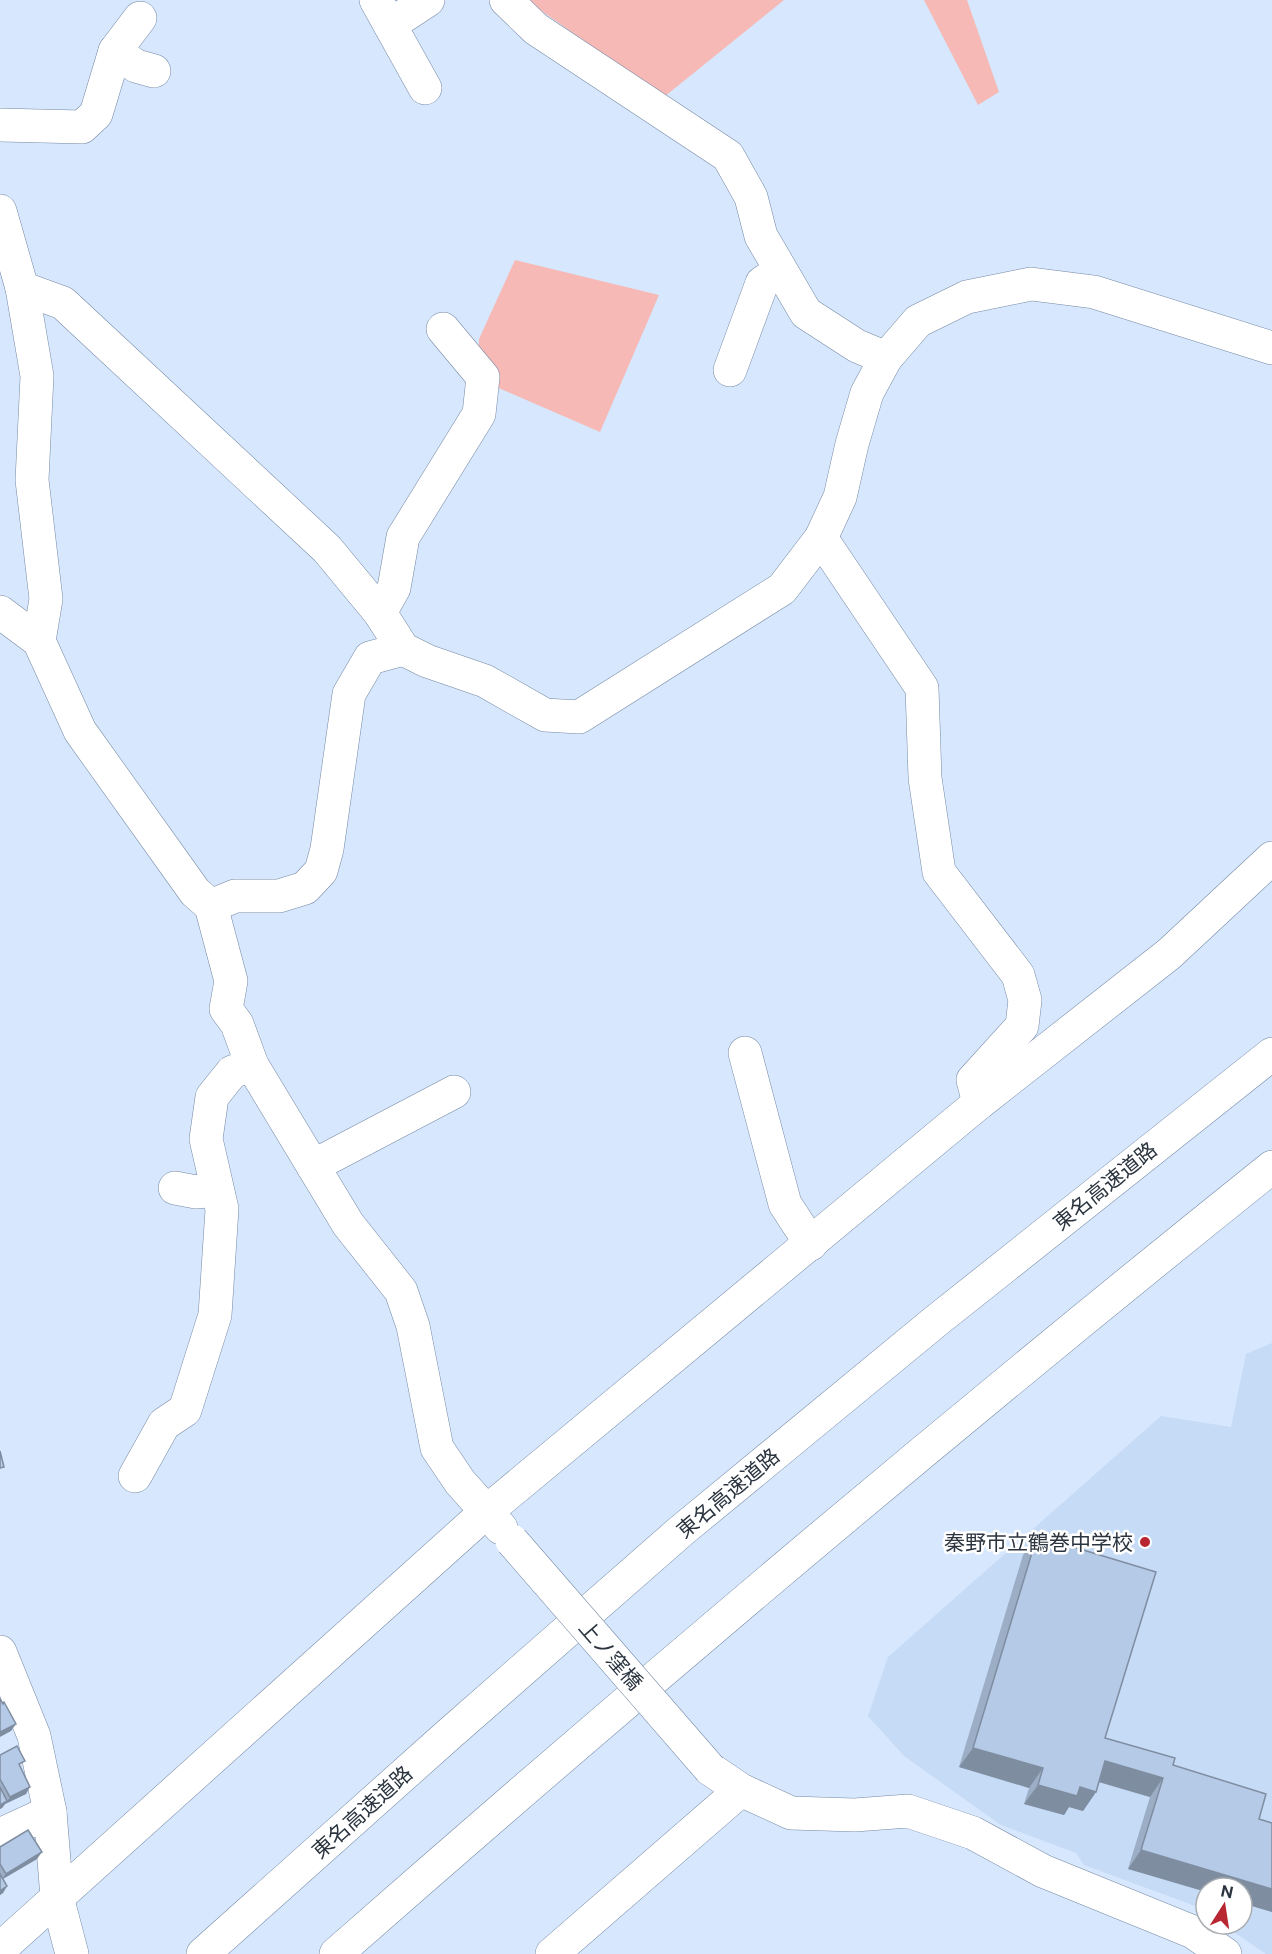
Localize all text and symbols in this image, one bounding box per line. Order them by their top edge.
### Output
street label: 東名高速道路 [1048,1137,1162,1235]
street label: 東名高速道路 [672,1443,784,1543]
place label: 秦野市立鶴巻中学校 [944,1530,1133,1555]
marker: 秦野市立鶴巻中学校 [1138,1535,1152,1549]
street label: 上ノ窪橋 [574,1615,648,1695]
street label: 東名高速道路 [307,1761,417,1863]
north arrow [1194,1876,1254,1936]
text: N [1219,1881,1235,1902]

